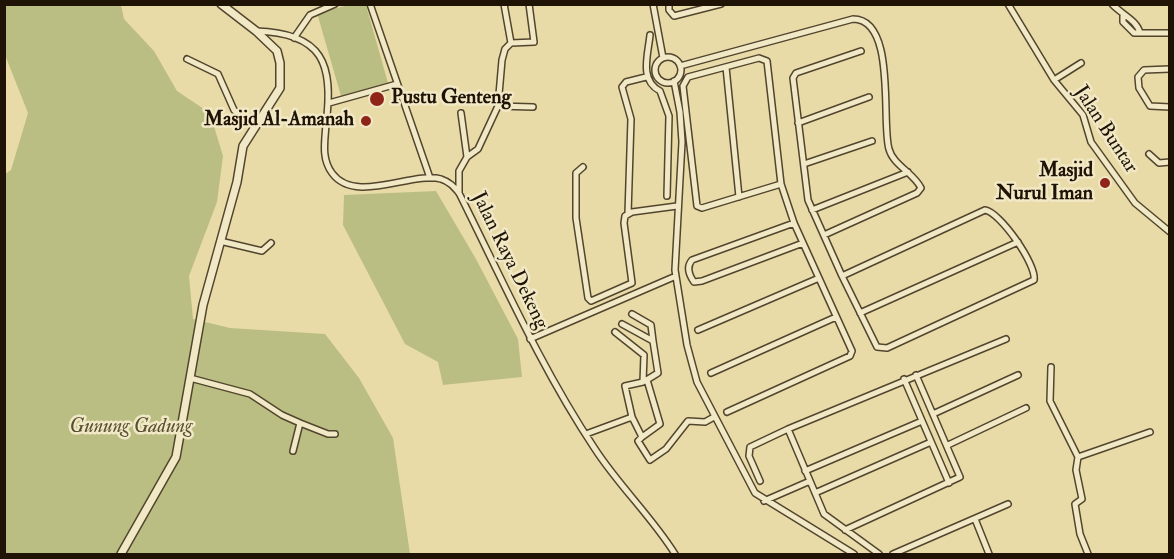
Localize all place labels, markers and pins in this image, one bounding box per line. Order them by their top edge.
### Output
place label: Pustu Genteng [391,87,511,111]
marker: Pustu Genteng [368,90,386,108]
place label: Masjid Al-Amanah [204,109,354,133]
marker: Masjid Al-Amanah [359,114,373,128]
place label: Masjid Nurul Iman [996,160,1093,207]
marker: Masjid Nurul Iman [1098,176,1112,190]

